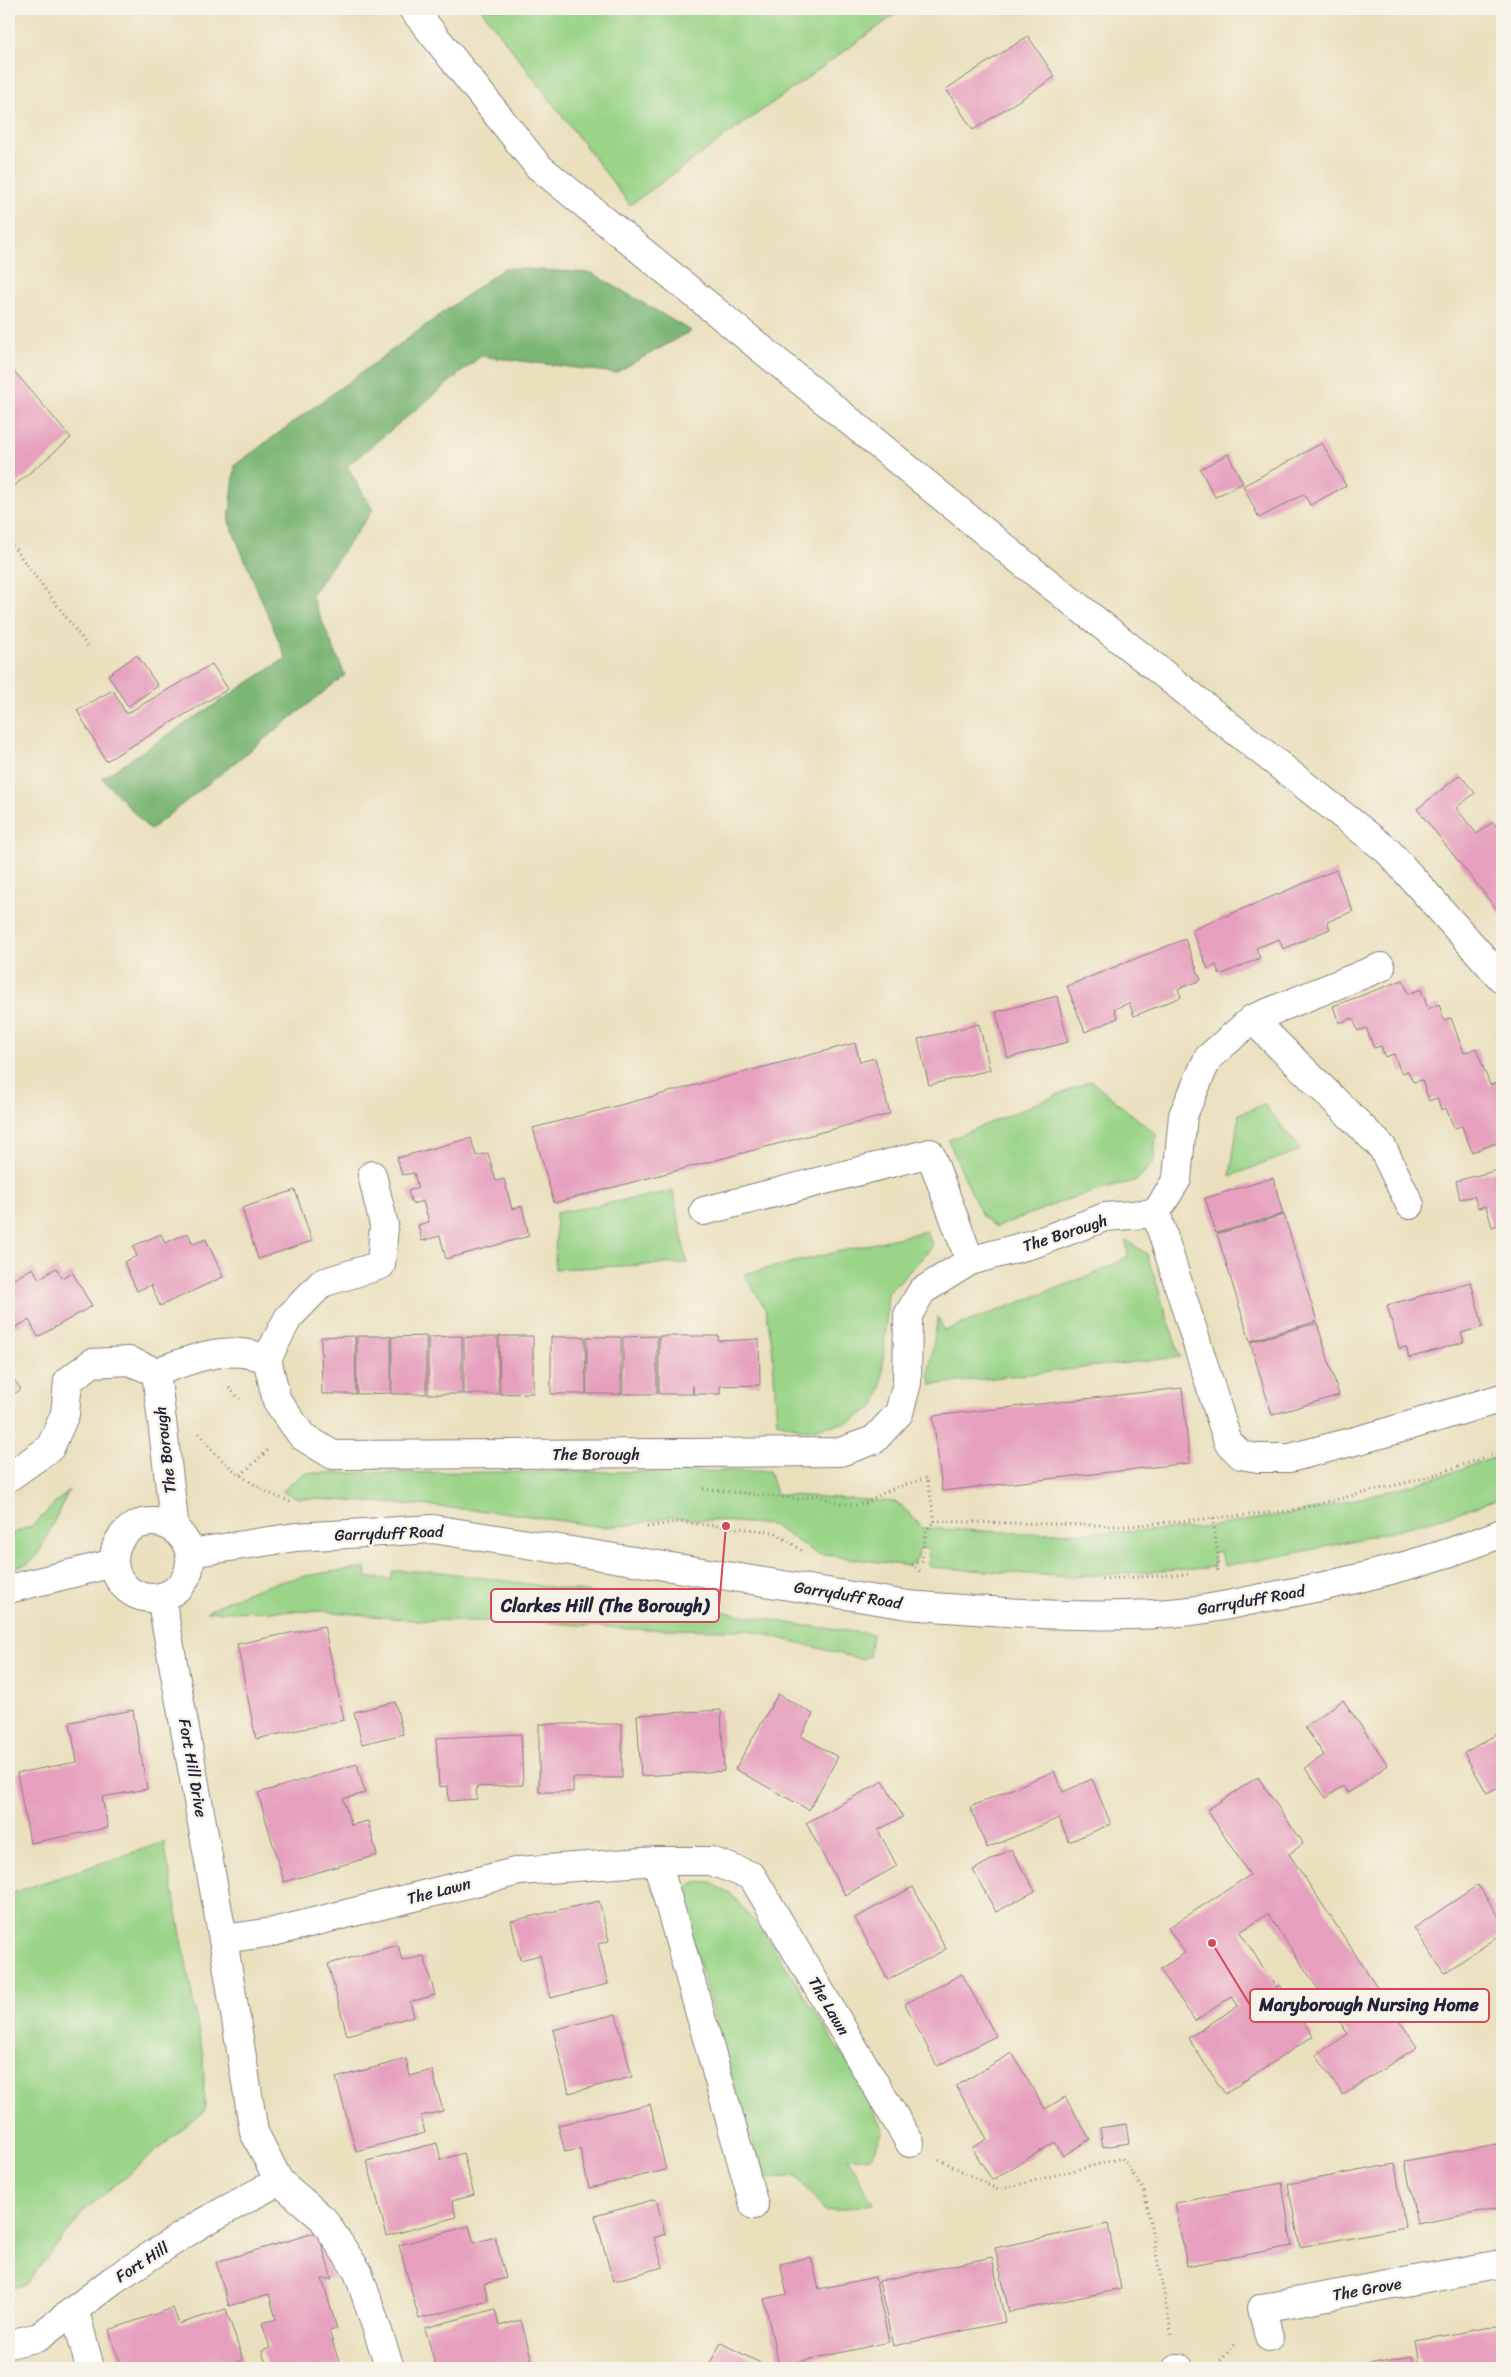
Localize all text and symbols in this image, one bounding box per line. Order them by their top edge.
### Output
street label: The Borough [1019,1206,1111,1260]
street label: The Borough [145,1405,185,1495]
street label: The Borough [552,1440,640,1469]
street label: Garryduff Road [334,1517,445,1549]
street label: Garryduff Road [792,1572,906,1618]
street label: Garryduff Road [1195,1576,1309,1624]
callout: Clarkes Hill (The Borough) [491,1589,719,1622]
text: Clarkes Hill (The Borough) [500,1590,711,1622]
street label: Fort Hill Drive [170,1716,216,1820]
street label: The Lawn [404,1869,474,1913]
street label: The Lawn [800,1971,858,2042]
callout: Maryborough Nursing Home [1250,1989,1489,2022]
text: Maryborough Nursing Home [1258,1989,1480,2021]
street label: Fort Hill [109,2233,175,2290]
street label: The Grove [1330,2269,1404,2309]

